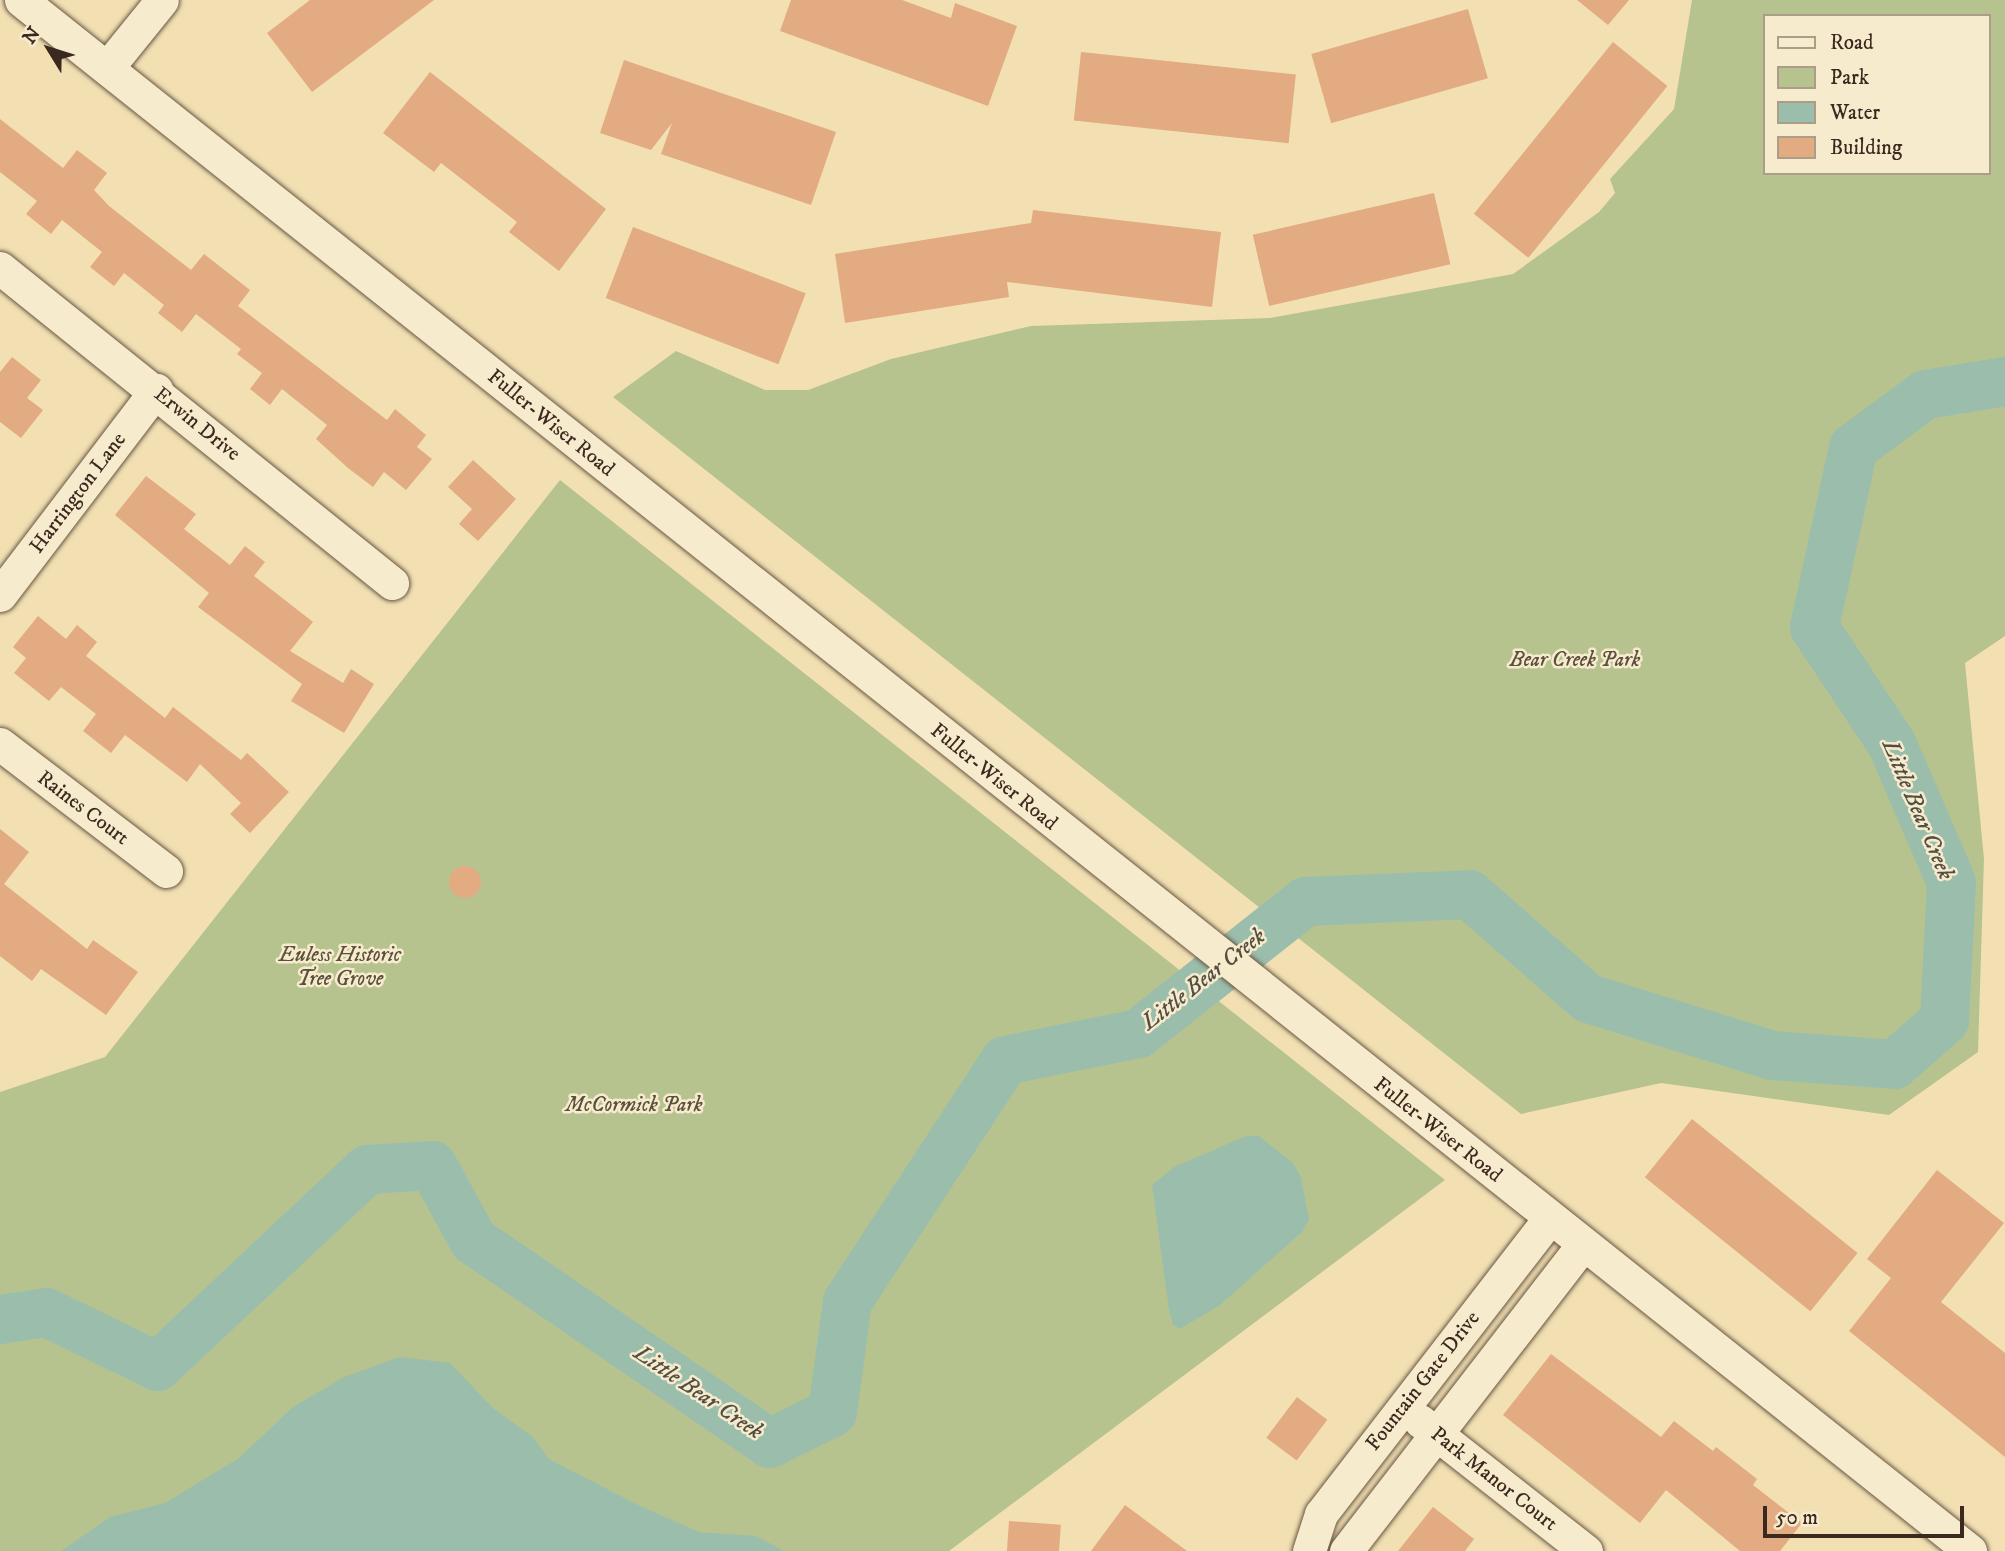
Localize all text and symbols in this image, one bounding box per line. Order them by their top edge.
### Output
north arrow [14,14,84,84]
legend [1764,14,1991,175]
text: N [18,23,46,49]
text: Road [1830,30,1874,56]
text: Park [1830,65,1869,91]
text: Water [1830,100,1880,126]
text: Building [1830,135,1902,161]
street label: Fuller-Wiser Road [482,364,620,482]
street label: Erwin Drive [149,382,245,466]
street label: Harrington Lane [24,428,132,558]
park label: Bear Creek Park [1510,647,1640,673]
street label: Fuller-Wiser Road [925,718,1063,836]
water label: Little Bear Creek [1875,736,1959,884]
street label: Raines Court [32,765,134,851]
water label: Little Bear Creek [1137,923,1271,1037]
park label: Euless Historic Tree Grove [279,942,401,992]
street label: Fuller-Wiser Road [1369,1072,1507,1188]
park label: McCormick Park [566,1092,702,1118]
street label: Fountain Gate Drive [1361,1306,1485,1456]
water label: Little Bear Creek [628,1340,768,1446]
street label: Park Manor Court [1426,1422,1562,1536]
scale bar [1767,1492,1968,1536]
text: 50 m [1776,1505,1818,1531]

